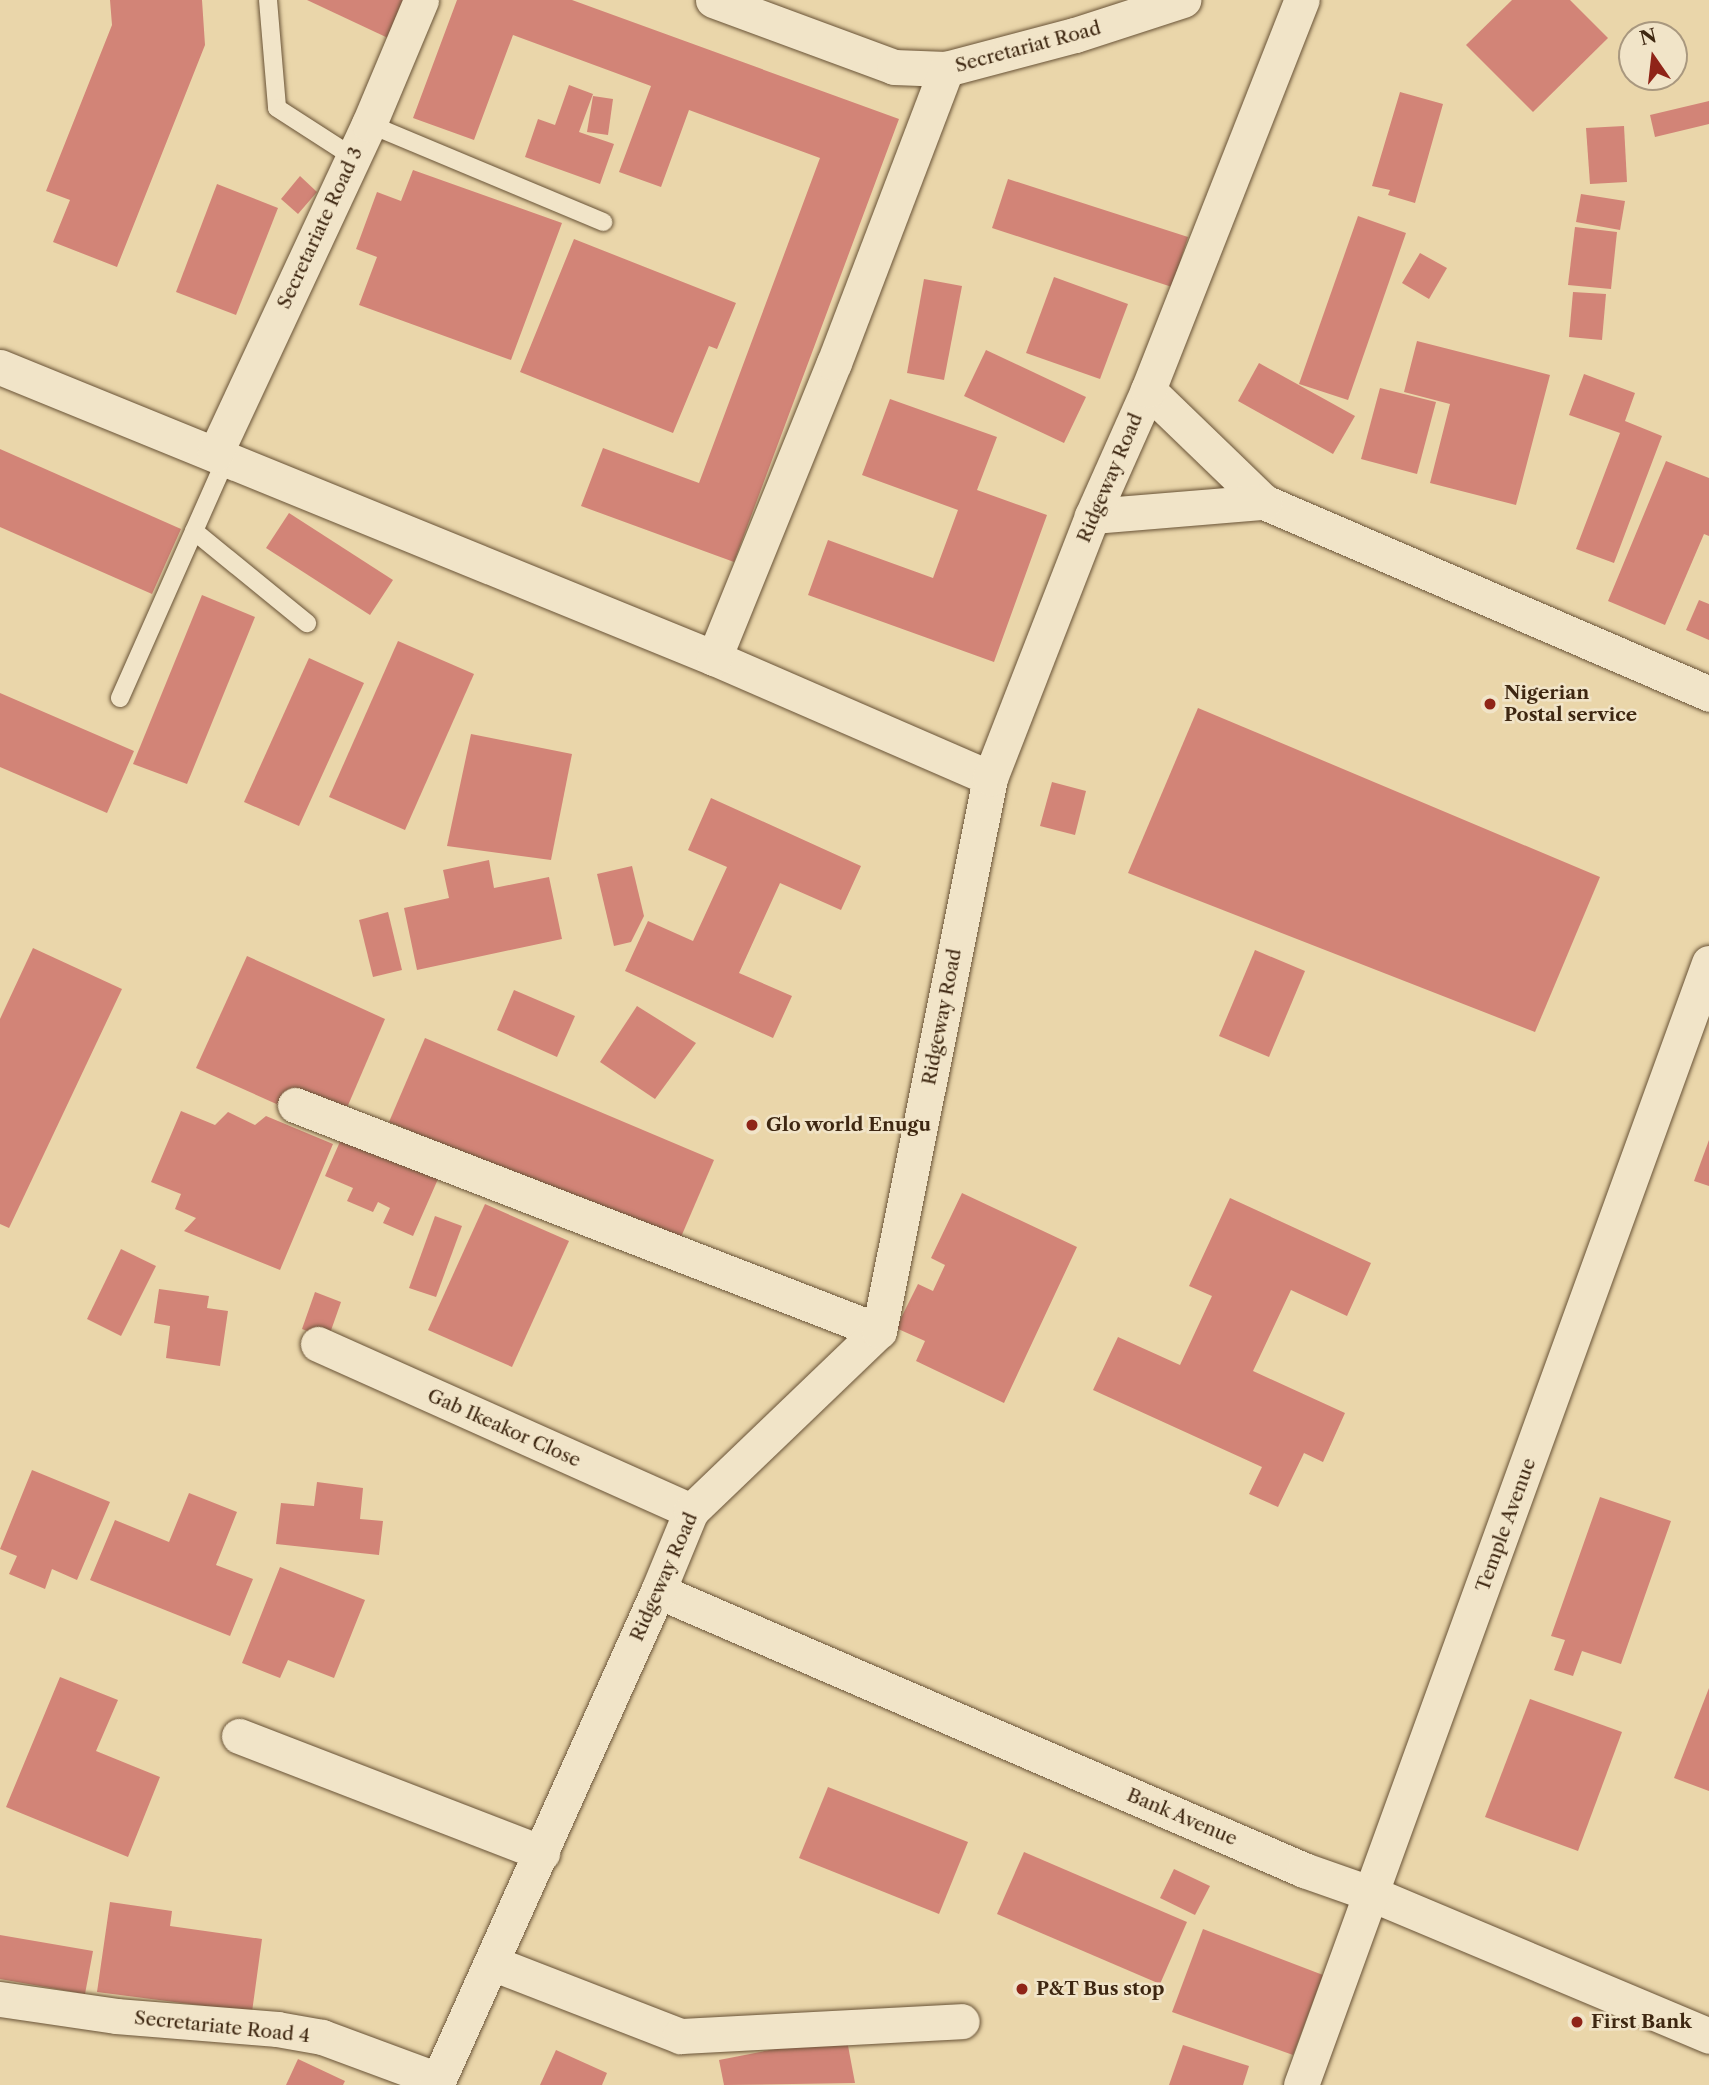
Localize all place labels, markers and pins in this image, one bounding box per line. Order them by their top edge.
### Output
place label: Nigerian Postal service [1504,682,1637,726]
marker: Nigerian Postal service [1482,696,1498,712]
place label: Glo world Enugu [766,1114,932,1136]
marker: Glo world Enugu [744,1117,760,1133]
place label: P&T Bus stop [1036,1978,1165,2000]
marker: P&T Bus stop [1014,1981,1030,1997]
place label: First Bank [1591,2011,1692,2033]
marker: First Bank [1569,2014,1585,2030]

